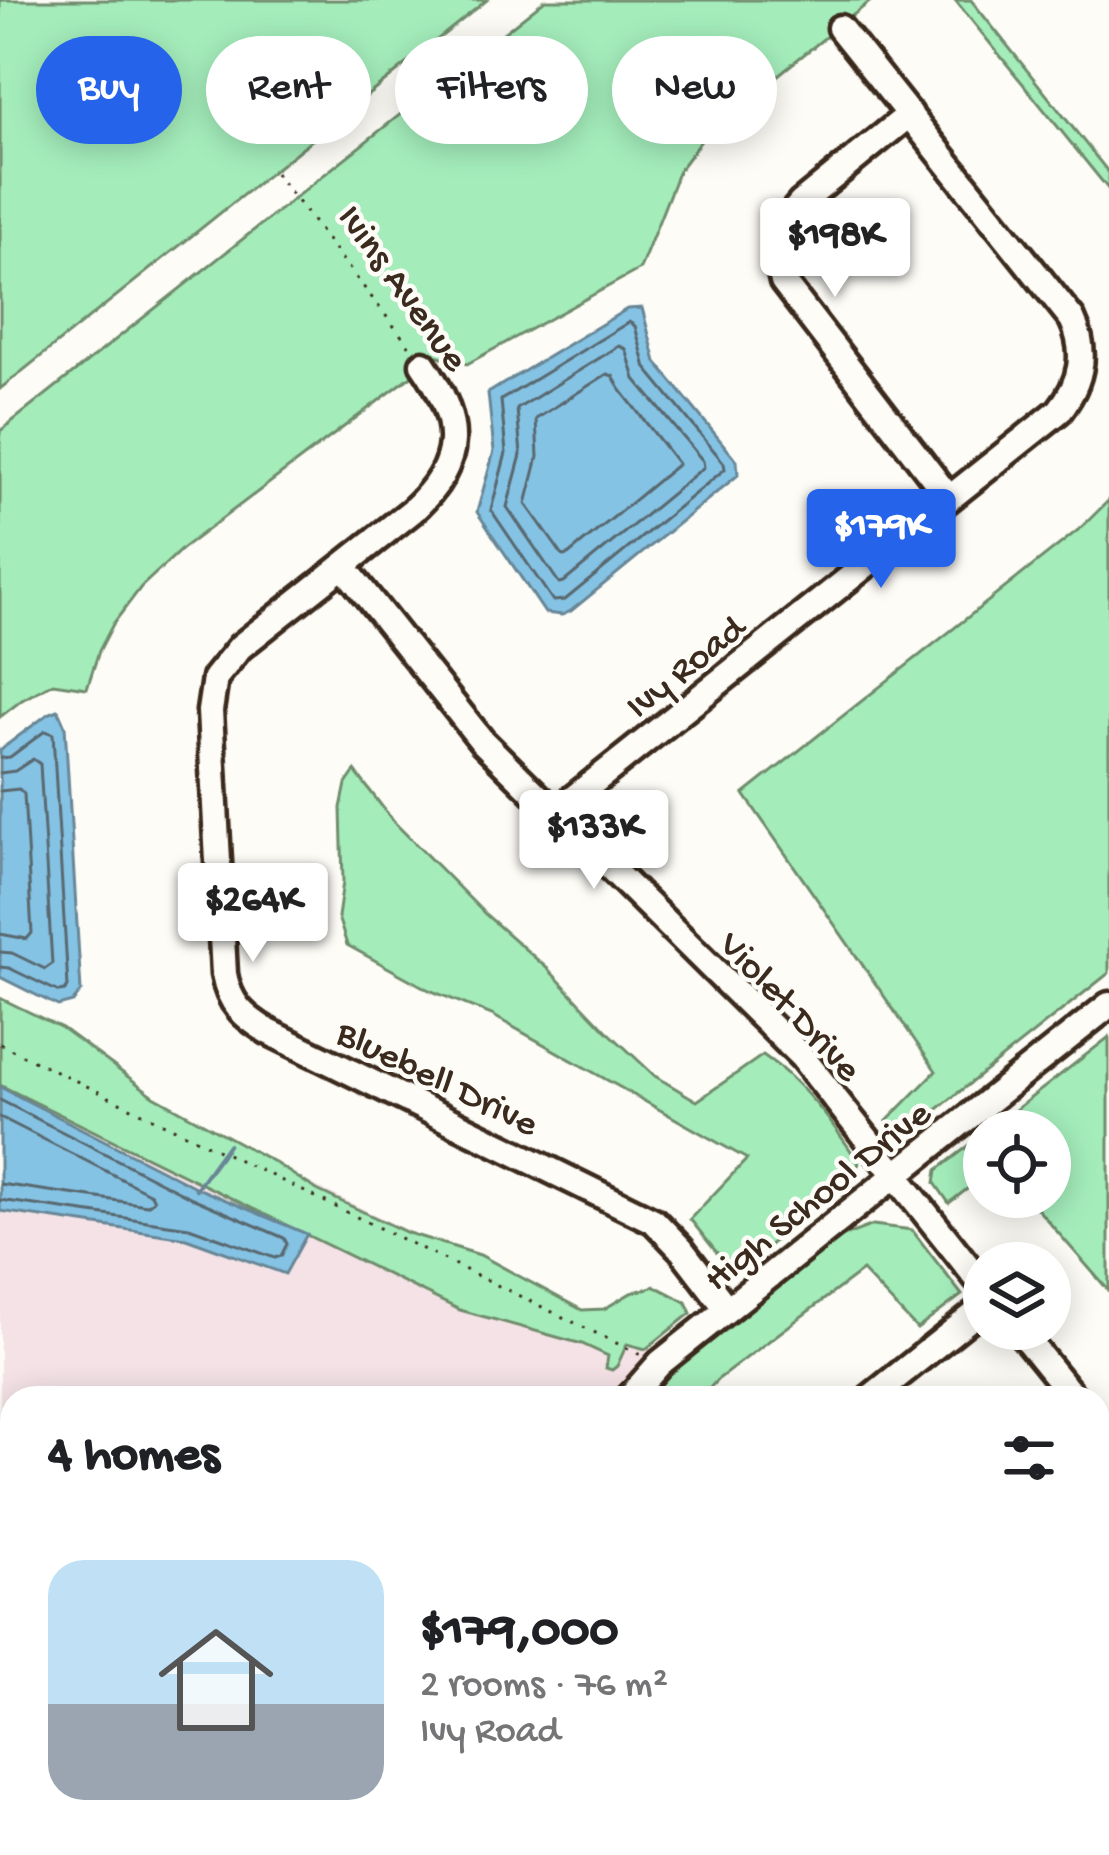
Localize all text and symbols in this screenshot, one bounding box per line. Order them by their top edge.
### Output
chip: Buy [36,36,182,144]
chip: Rent [206,36,371,144]
chip: Filters [395,36,588,144]
chip: New [612,36,777,144]
street label: Ivins Avenue [325,198,477,383]
pin: $198K [751,198,919,300]
text: $198K [787,214,883,260]
pin: $179K [797,489,965,591]
text: $179K [834,505,928,551]
street label: Ivy Road [618,605,759,731]
pin: $133K [510,790,678,892]
text: $133K [546,806,642,852]
pin: $264K [169,863,337,965]
text: $264K [205,879,301,925]
street label: Violet Drive [706,923,870,1094]
street label: Bluebell Drive [326,1012,545,1150]
street label: High School Drive [697,1092,943,1304]
map controls [963,1110,1071,1350]
button: locate [963,1110,1071,1218]
button: layers [963,1242,1071,1350]
icon: filters [996,1425,1062,1491]
text: 4 homes [48,1428,219,1488]
text: $179,000 [420,1604,618,1664]
icon: home [144,1608,288,1752]
text: 2 rooms · 76 m² [420,1664,668,1710]
text: Ivy Road [420,1710,560,1756]

